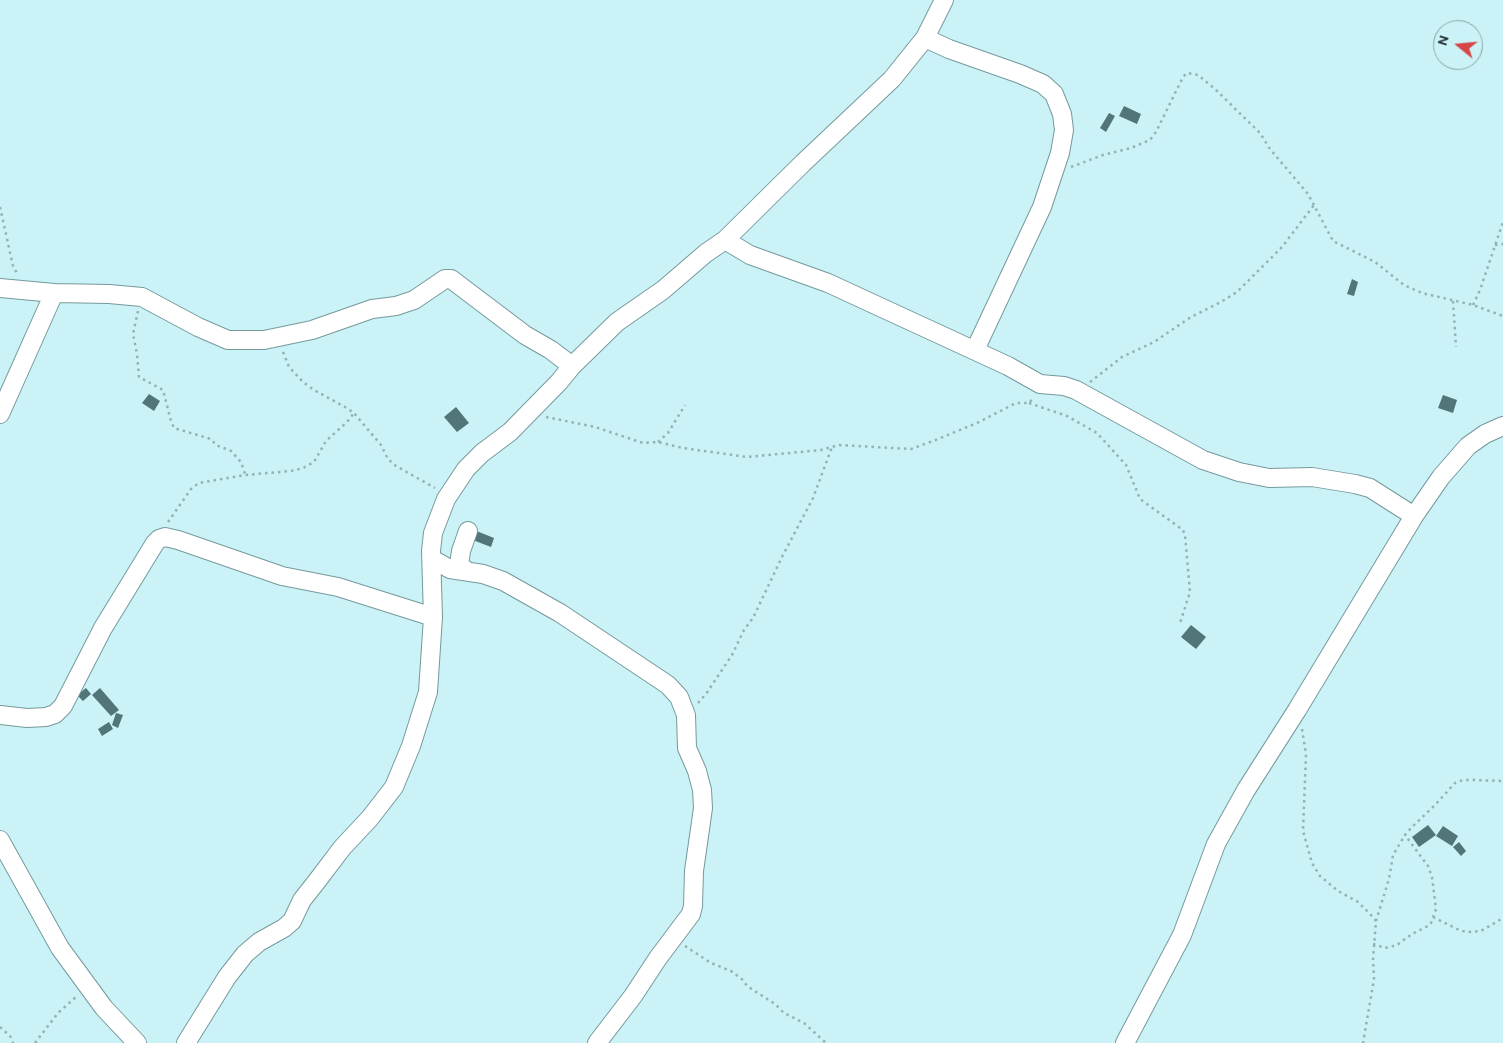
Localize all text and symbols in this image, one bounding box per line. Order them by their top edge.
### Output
north arrow [1433,20,1483,70]
text: N [1435,33,1454,48]

